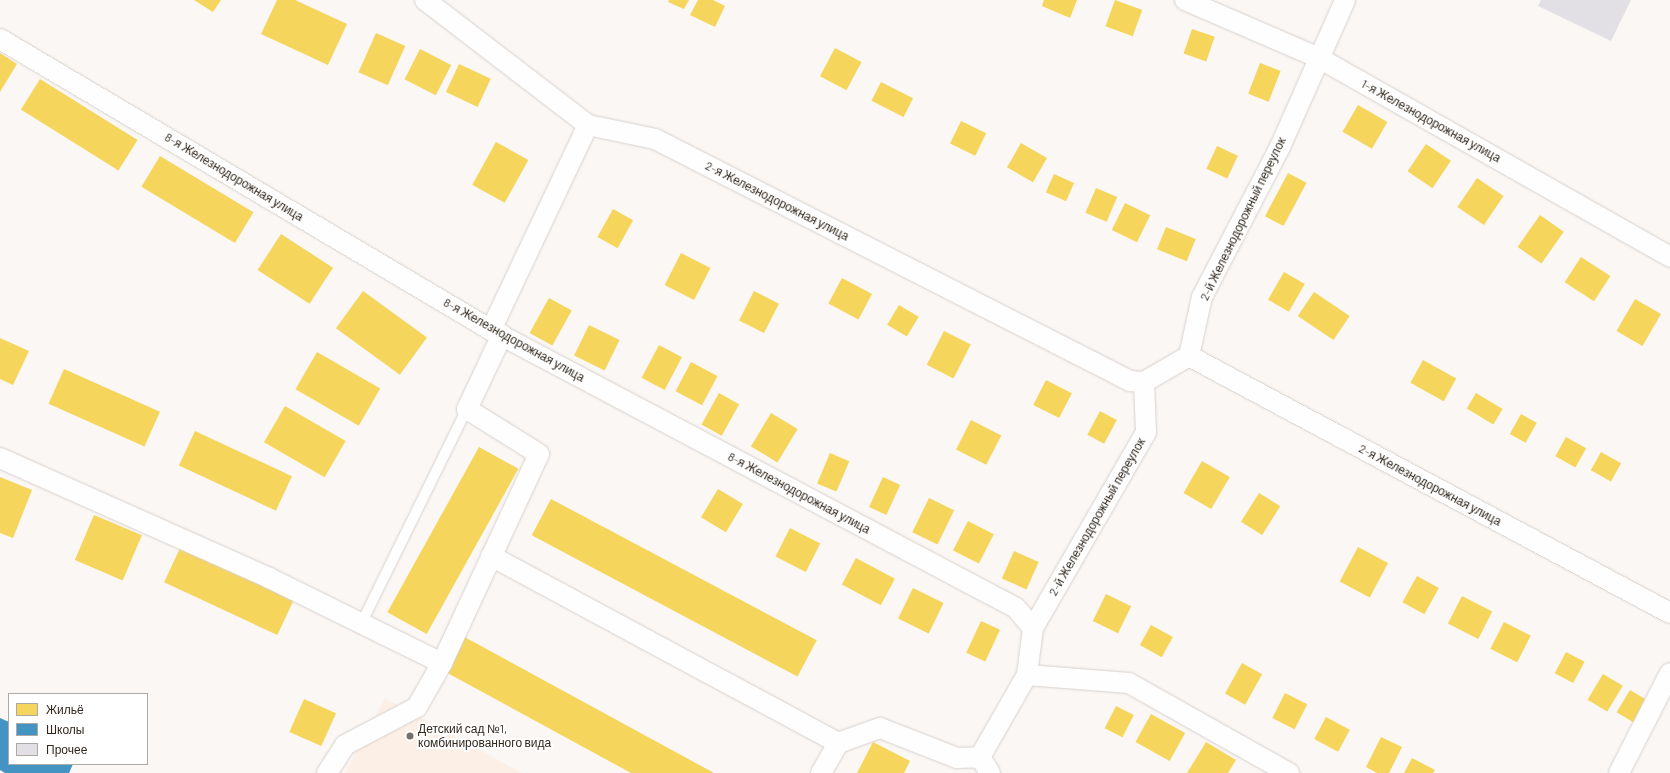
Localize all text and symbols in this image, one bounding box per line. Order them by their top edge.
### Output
street label: 1-я Железнодорожная улица [1359,77,1503,165]
street label: 8-я Железнодорожная улица [162,130,306,224]
street label: 2-й Железнодорожный переулок [1197,135,1289,303]
street label: 2-я Железнодорожная улица [703,158,851,244]
street label: 8-я Железнодорожная улица [441,295,587,385]
street label: 2-й Железнодорожный переулок [1046,436,1148,598]
street label: 2-я Железнодорожная улица [1356,441,1504,529]
street label: 8-я Железнодорожная улица [725,449,873,537]
legend [8,693,148,765]
text: Жильё [46,702,84,716]
text: Школы [46,722,84,736]
place label: Детский сад №1, комбинированного вида [418,722,551,750]
marker: Детский сад №1, комбинированного вида [405,731,415,741]
text: Прочее [46,742,87,756]

